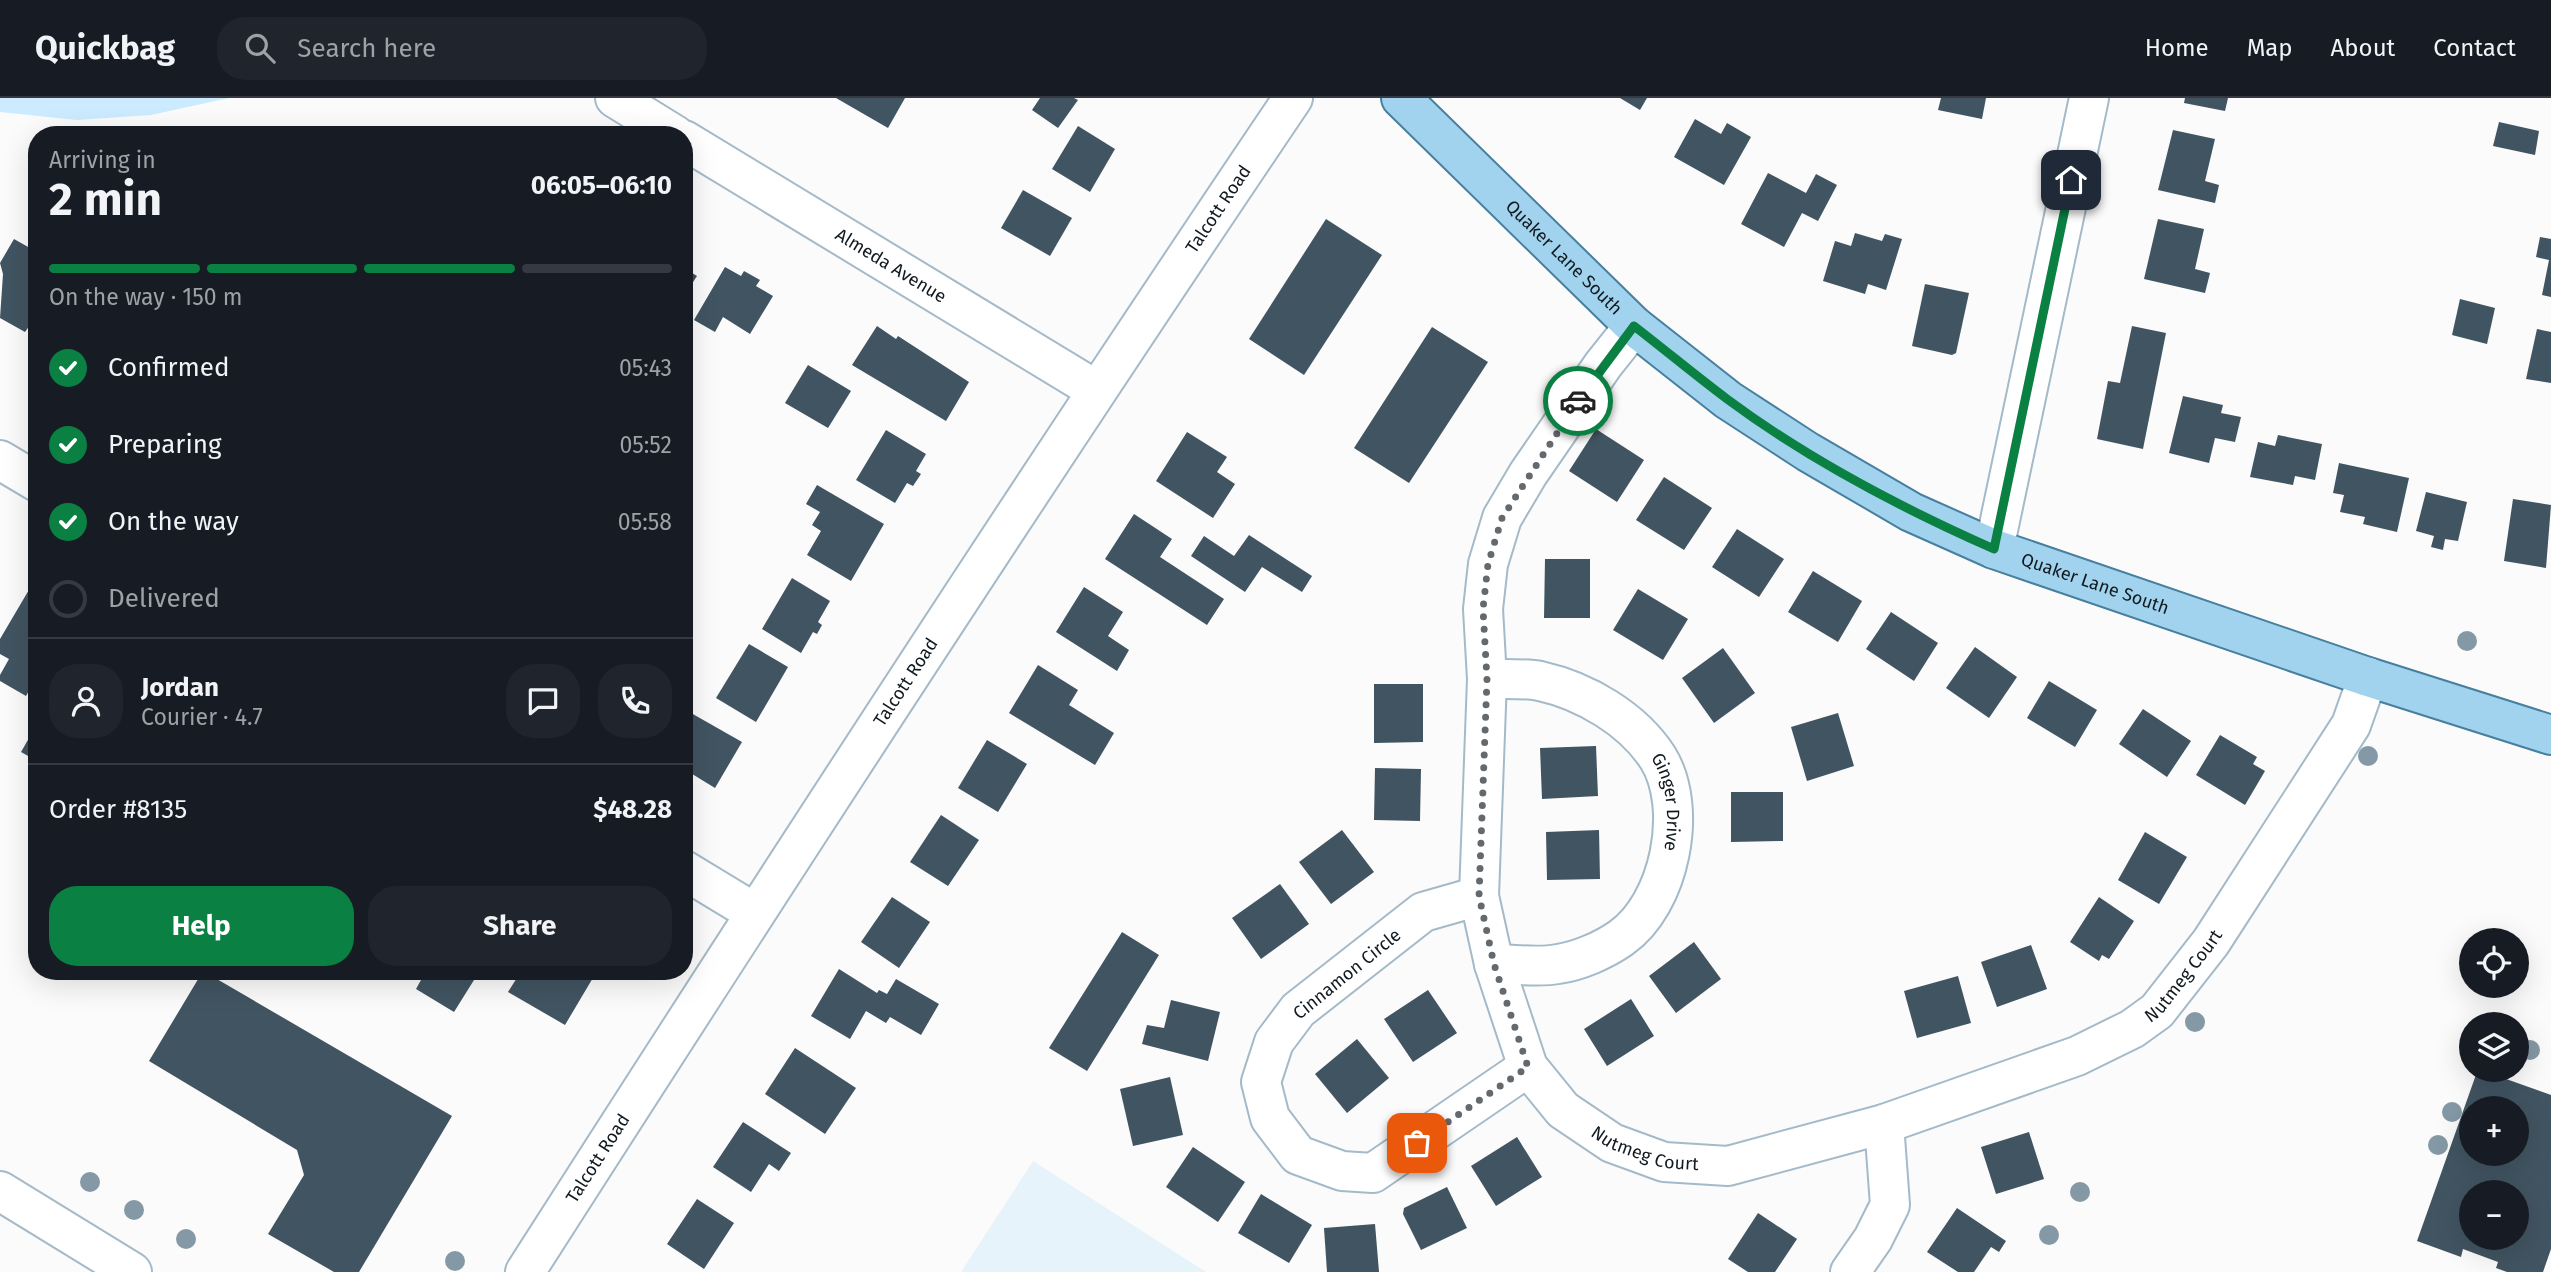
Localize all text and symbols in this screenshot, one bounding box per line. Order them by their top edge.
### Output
search box [217,17,707,80]
text: Quickbag [35,28,175,68]
icon: search [241,29,279,67]
text: Search here [297,33,436,64]
text: Home [2145,34,2209,62]
text: Map [2247,34,2293,62]
text: About [2331,34,2395,62]
text: Contact [2433,34,2516,62]
text: Arriving in [49,146,156,174]
pin [2041,150,2101,210]
street label: Talcott Road [1181,161,1256,257]
icon: home [2052,161,2090,199]
text: 06:05–06:10 [531,170,672,201]
text: 2 min [49,172,162,227]
street label: Quaker Lane South [1501,195,1627,320]
street label: Almeda Avenue [831,223,950,308]
text: On the way · 150 m [49,283,242,311]
icon: check [49,349,87,387]
text: Confirmed [108,352,229,383]
text: 05:43 [619,354,672,382]
courier [1543,366,1613,436]
icon: car [1559,382,1597,420]
icon: check [49,426,87,464]
text: Preparing [108,429,221,460]
text: 05:52 [619,431,672,459]
icon: check [49,503,87,541]
text: On the way [108,506,239,537]
text: 05:58 [618,508,672,536]
street label: Quaker Lane South [2018,548,2172,619]
text: Delivered [108,583,220,614]
street label: Talcott Road [869,634,943,731]
button: person [49,664,123,738]
button: chat [506,664,580,738]
button: phone [598,664,672,738]
text: Jordan [141,672,219,703]
text: Courier · 4.7 [141,703,263,731]
street label: Ginger Drive [1646,749,1684,853]
text: Order #8135 [49,794,187,825]
text: $48.28 [593,794,672,825]
button: Help [49,886,354,966]
button: Share [368,886,672,966]
street label: Cinnamon Circle [1289,924,1405,1024]
street label: Nutmeg Court [2140,925,2227,1027]
map controls [2459,928,2529,1250]
button: locate [2459,928,2529,998]
button: layers [2459,1012,2529,1082]
button: + [2459,1096,2529,1166]
street label: Talcott Road [561,1110,634,1207]
pin [1387,1113,1447,1173]
street label: Nutmeg Court [1587,1121,1700,1175]
icon: bag [1398,1124,1436,1162]
button: − [2459,1180,2529,1250]

